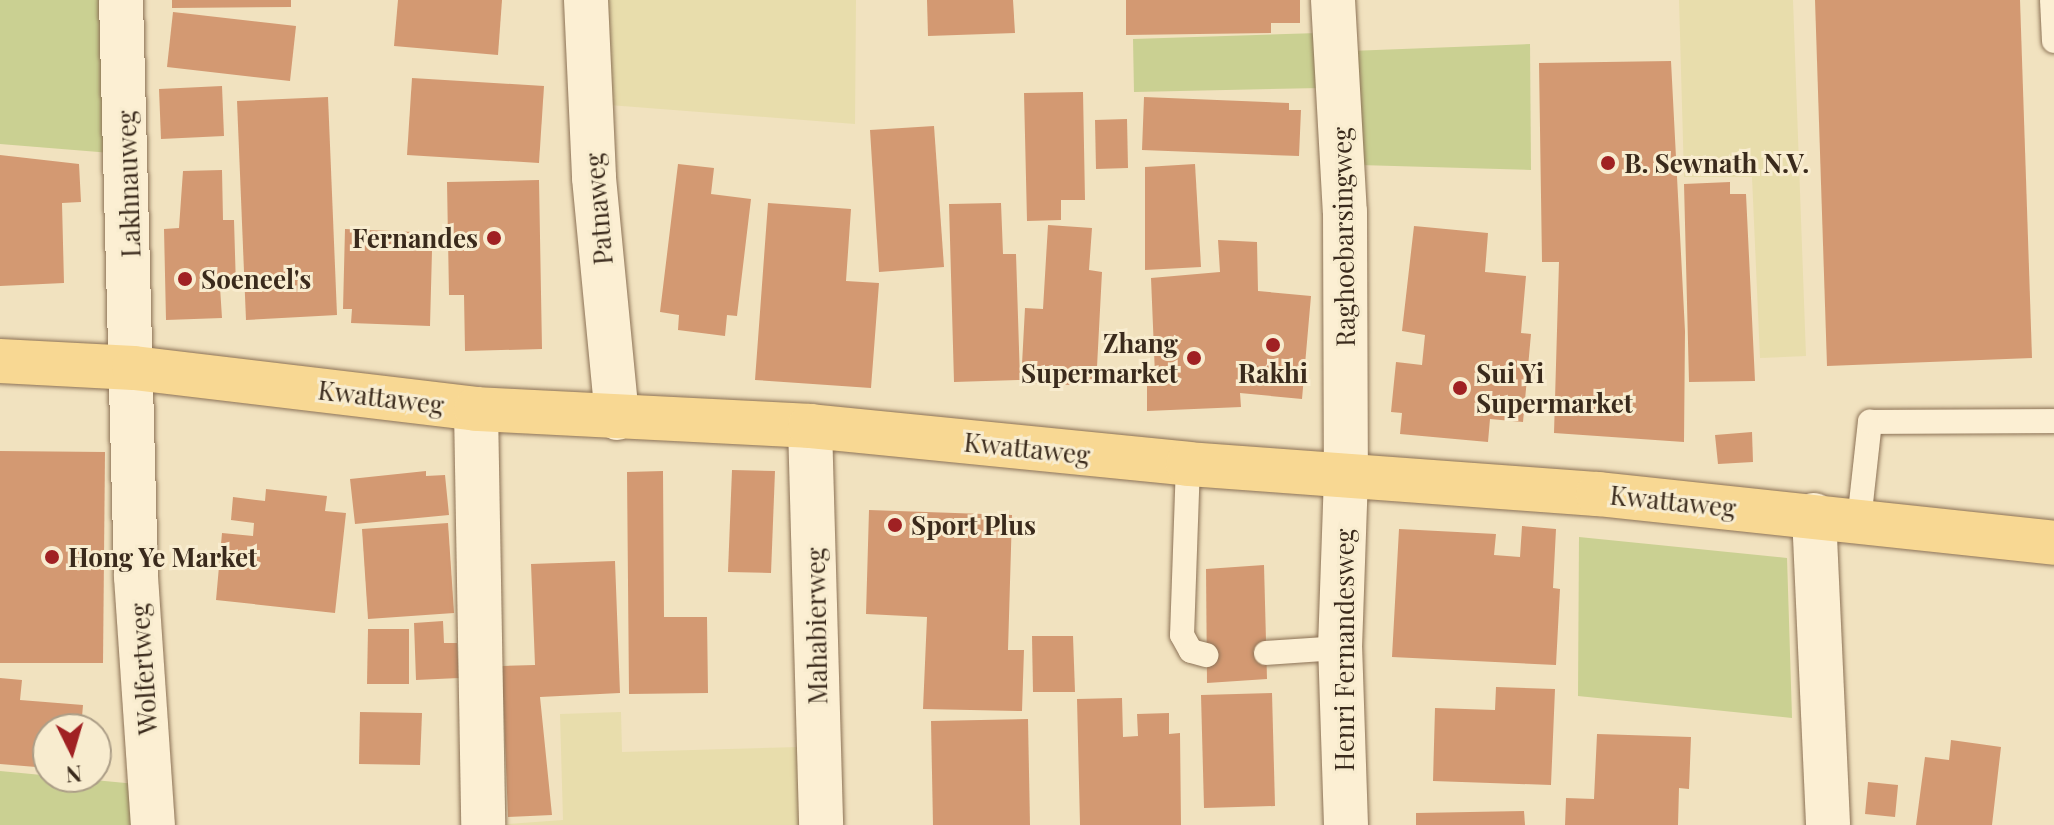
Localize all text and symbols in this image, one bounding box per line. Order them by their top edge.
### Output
street label: Lakhnauweg [110,110,146,258]
street label: Raghoebarsingweg [1325,127,1361,347]
place label: B. Sewnath N.V. [1624,147,1809,179]
street label: Patnaweg [578,152,618,266]
marker: B. Sewnath N.V. [1599,154,1617,172]
place label: Fernandes [352,222,478,254]
marker: Fernandes [485,229,503,247]
place label: Soeneel's [201,263,311,295]
marker: Soeneel's [176,270,194,288]
place label: Zhang Supermarket [1021,327,1178,388]
marker: Rakhi [1264,336,1282,354]
marker: Zhang Supermarket [1185,349,1203,367]
place label: Rakhi [1238,357,1308,389]
place label: Sui Yi Supermarket [1476,357,1633,418]
street label: Kwattaweg [316,374,446,420]
marker: Sui Yi Supermarket [1451,379,1469,397]
street label: Kwattaweg [962,426,1092,470]
street label: Kwattaweg [1608,479,1738,523]
place label: Sport Plus [911,509,1036,541]
marker: Sport Plus [886,516,904,534]
street label: Henri Fernandesweg [1328,529,1360,771]
place label: Hong Ye Market [68,541,258,573]
street label: Mahabierweg [799,547,833,705]
marker: Hong Ye Market [43,548,61,566]
street label: Wolfertweg [123,602,163,736]
north arrow [32,713,112,793]
text: N [65,759,83,791]

